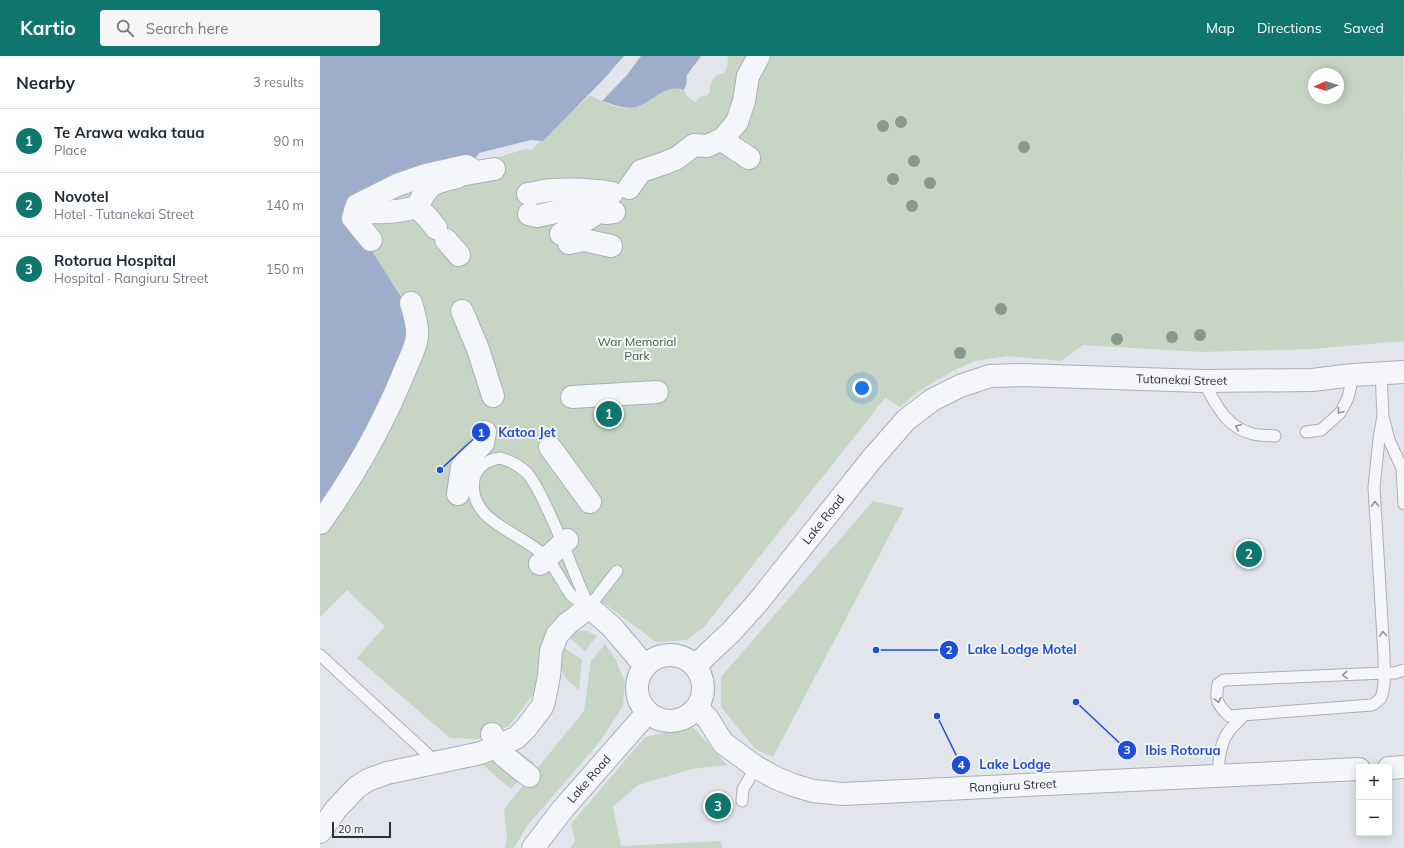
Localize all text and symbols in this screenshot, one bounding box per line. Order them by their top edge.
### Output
search box [100,10,380,46]
text: Kartio [20,16,76,40]
icon: search [114,17,136,39]
text: Search here [146,19,228,38]
text: Map [1206,19,1235,37]
text: Directions [1257,19,1322,37]
text: Saved [1344,19,1384,37]
north arrow [1308,68,1344,104]
text: Nearby [16,72,75,93]
text: 3 results [253,74,304,90]
text: Te Arawa waka taua [54,123,204,142]
text: 1 [25,133,33,149]
text: 90 m [274,133,304,149]
text: Place [54,142,87,158]
text: Novotel [54,187,109,206]
text: 2 [25,197,33,213]
text: 140 m [266,197,304,213]
text: Hotel · Tutanekai Street [54,206,194,222]
text: Rotorua Hospital [54,251,176,270]
text: 3 [25,261,33,277]
text: 150 m [266,261,304,277]
text: Hospital · Rangiuru Street [54,270,208,286]
park label: War Memorial Park [598,334,676,363]
street label: Tutanekai Street [1136,371,1227,388]
your location [852,378,872,398]
pin: 1 [596,399,622,429]
one-way arrow [1338,406,1345,413]
callout: Katoa Jet [471,420,564,445]
text: Katoa Jet [498,424,556,440]
one-way arrow [1235,424,1242,432]
text: 1 [477,425,485,440]
street label: Lake Road [799,492,847,547]
one-way arrow [1371,501,1380,507]
pin: 2 [1236,539,1262,569]
one-way arrow [1378,631,1387,637]
callout: Lake Lodge Motel [939,637,1084,662]
text: Lake Lodge Motel [967,641,1077,657]
text: 2 [945,642,953,657]
one-way arrow [1342,670,1348,679]
one-way arrow [1214,696,1222,703]
callout: Ibis Rotorua [1117,738,1229,763]
text: 3 [1123,742,1131,757]
text: Ibis Rotorua [1145,742,1221,758]
street label: Lake Road [564,752,614,806]
callout: Lake Lodge [951,752,1058,777]
text: Lake Lodge [979,756,1051,772]
text: 4 [957,757,965,772]
map controls [1356,764,1392,836]
button: + [1356,764,1392,800]
street label: Rangiuru Street [969,776,1057,795]
pin: 3 [705,791,731,821]
button: − [1356,800,1392,836]
scale bar [332,820,391,839]
text: 20 m [338,822,364,836]

